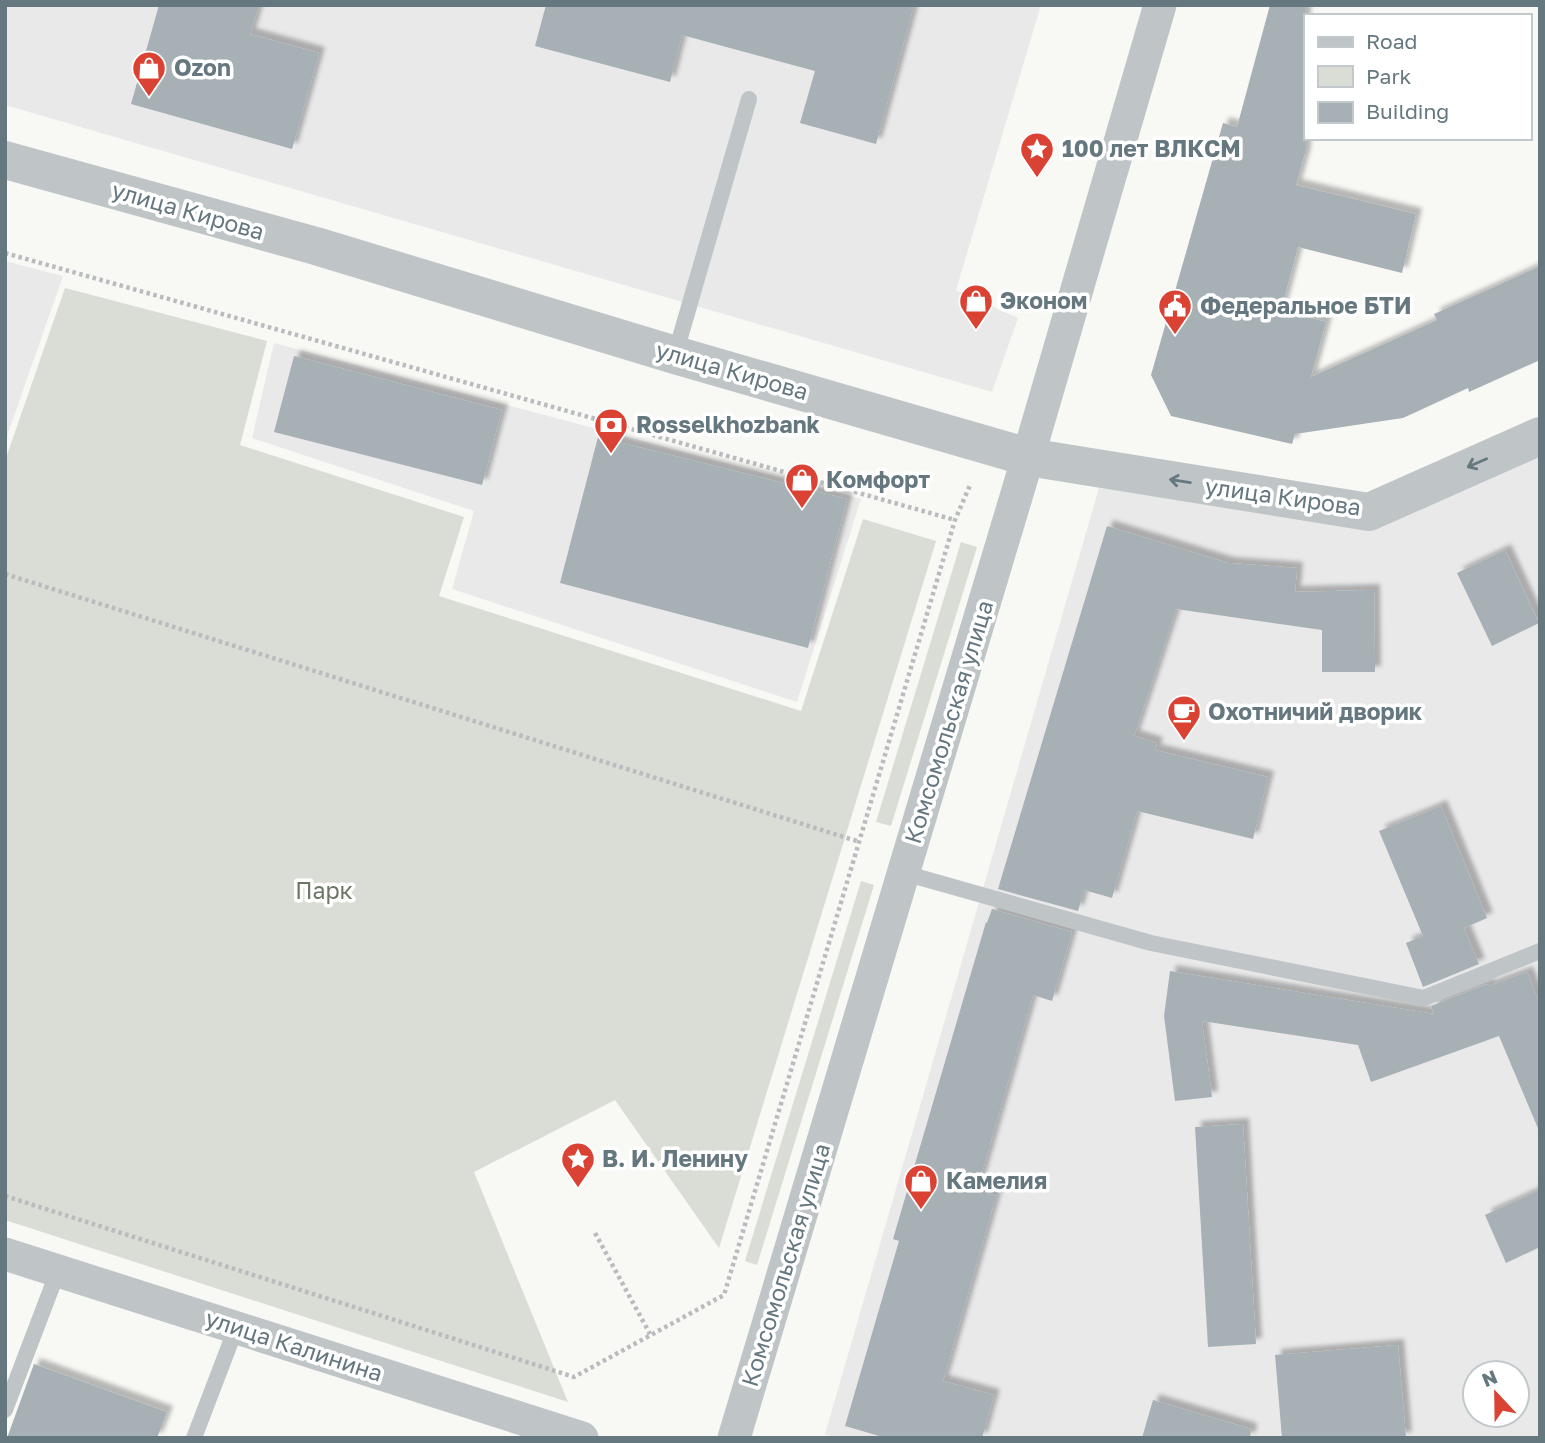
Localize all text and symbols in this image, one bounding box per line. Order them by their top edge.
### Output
legend [1304,14,1531,140]
text: Road [1366,28,1417,54]
shop icon: Ozon [130,49,168,98]
place label: Ozon [174,53,231,81]
text: Park [1366,63,1412,89]
text: Building [1366,98,1449,124]
place icon: 100 лет ВЛКСМ [1018,130,1056,179]
place label: 100 лет ВЛКСМ [1062,134,1241,162]
street label: улица Кирова [109,175,268,245]
shop icon: Эконом [957,282,995,331]
place label: Эконом [1000,286,1087,314]
public building icon: Федеральное БТИ [1156,287,1194,336]
place label: Федеральное БТИ [1200,291,1412,319]
street label: улица Кирова [653,335,812,405]
bank icon: Rosselkhozbank [592,406,630,455]
place label: Rosselkhozbank [636,410,821,438]
one-way arrow [1467,457,1489,470]
shop icon: Комфорт [783,461,821,510]
place label: Комфорт [826,465,930,493]
street label: улица Кирова [1203,471,1363,521]
one-way arrow [1169,474,1192,487]
street label: Комсомольская улица [898,597,998,847]
cafe icon: Охотничий дворик [1165,693,1203,742]
place label: Охотничий дворик [1208,697,1423,725]
park label: Парк [295,876,353,904]
place icon: В. И. Ленину [559,1140,597,1189]
street label: Комсомольская улица [735,1140,835,1390]
place label: В. И. Ленину [602,1144,748,1172]
shop icon: Камелия [902,1162,940,1211]
place label: Камелия [946,1166,1047,1194]
street label: улица Калинина [202,1303,386,1387]
north arrow [1461,1359,1531,1429]
text: N [1478,1364,1500,1391]

